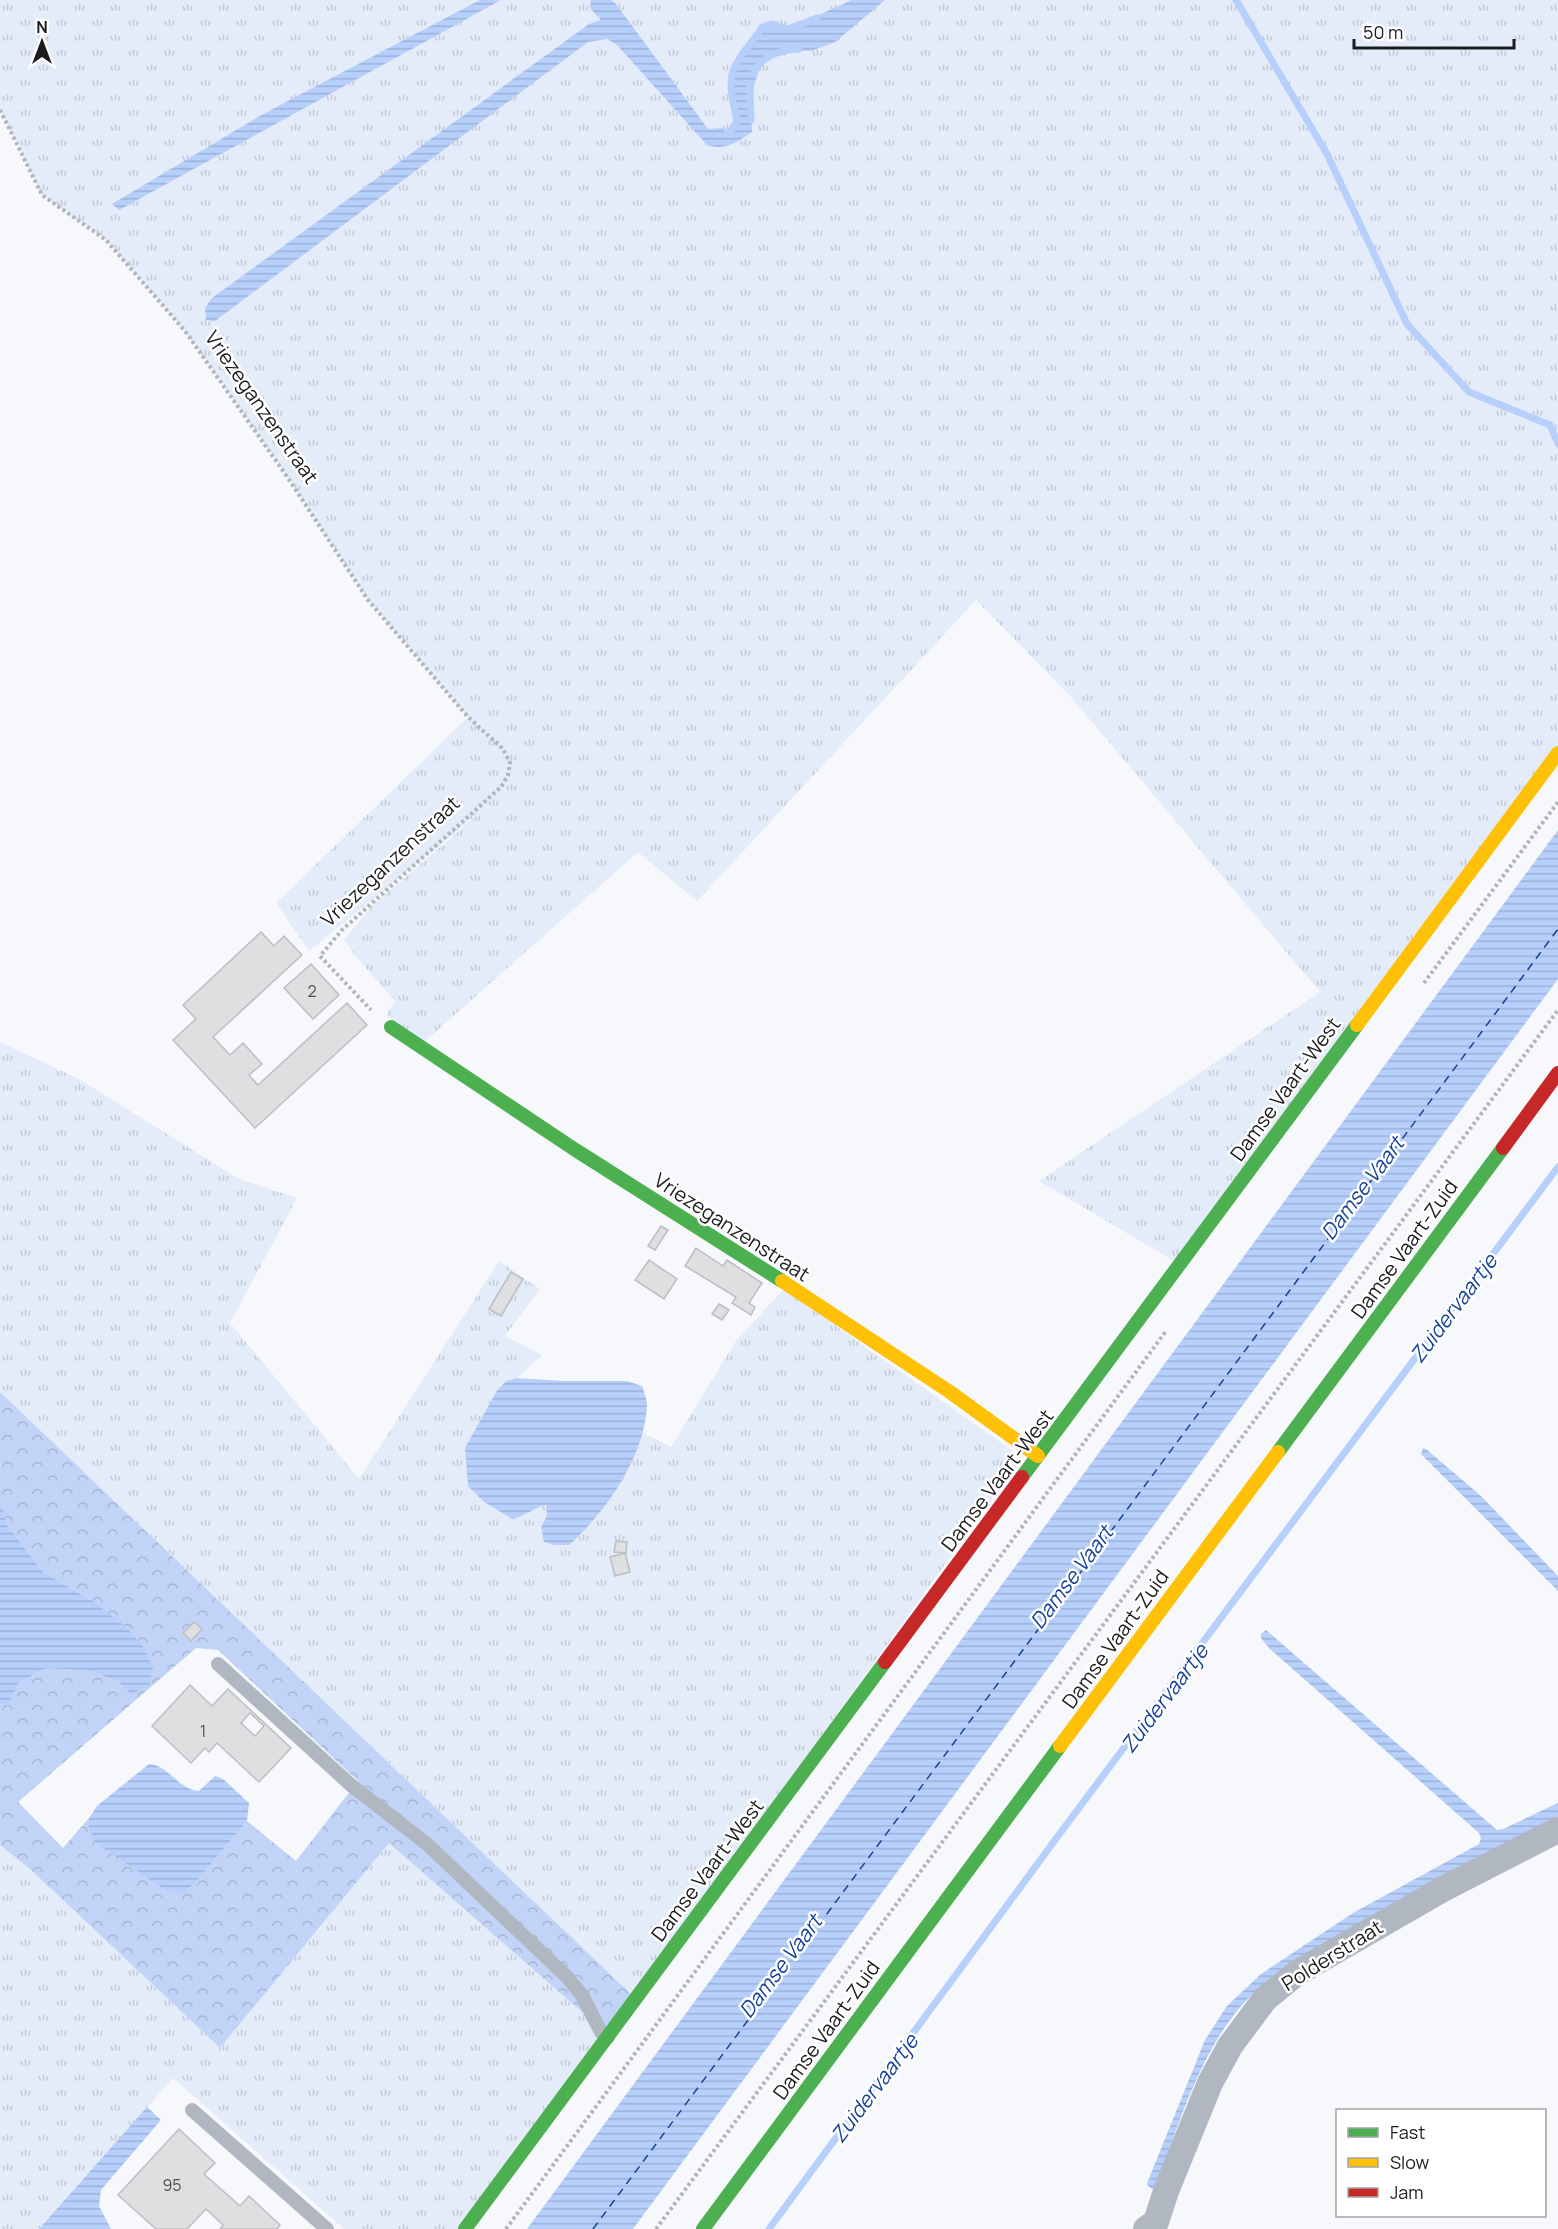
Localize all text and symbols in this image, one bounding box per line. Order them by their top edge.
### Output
north arrow [12,12,72,72]
scale bar [1354,12,1514,50]
text: N [36,16,48,38]
text: 50 m [1363,20,1403,44]
street label: Vriezeganzenstraat [199,325,325,489]
street label: Vriezeganzenstraat [315,790,465,932]
house number: 2 [307,980,317,1002]
street label: Damse Vaart-West [1224,1012,1346,1166]
water label: Damse Vaart [1314,1129,1411,1245]
street label: Vriezeganzenstraat [649,1167,815,1287]
street label: Damse Vaart-Zuid [1344,1174,1464,1324]
water label: Zuidervaartje [1403,1247,1504,1368]
street label: Damse Vaart-West [935,1403,1059,1557]
water label: Damse Vaart [1023,1518,1120,1634]
street label: Damse Vaart-Zuid [1055,1564,1175,1714]
water label: Zuidervaartje [1114,1637,1215,1758]
house number: 1 [200,1720,206,1742]
street label: Damse Vaart-West [645,1793,769,1947]
water label: Damse Vaart [732,1907,829,2023]
street label: Polderstraat [1276,1913,1388,1997]
street label: Damse Vaart-Zuid [766,1955,886,2105]
water label: Zuidervaartje [824,2027,925,2148]
legend [1336,2109,1546,2217]
text: Fast [1390,2120,1425,2144]
text: Slow [1390,2150,1430,2174]
house number: 95 [162,2174,182,2196]
text: Jam [1390,2180,1424,2204]

